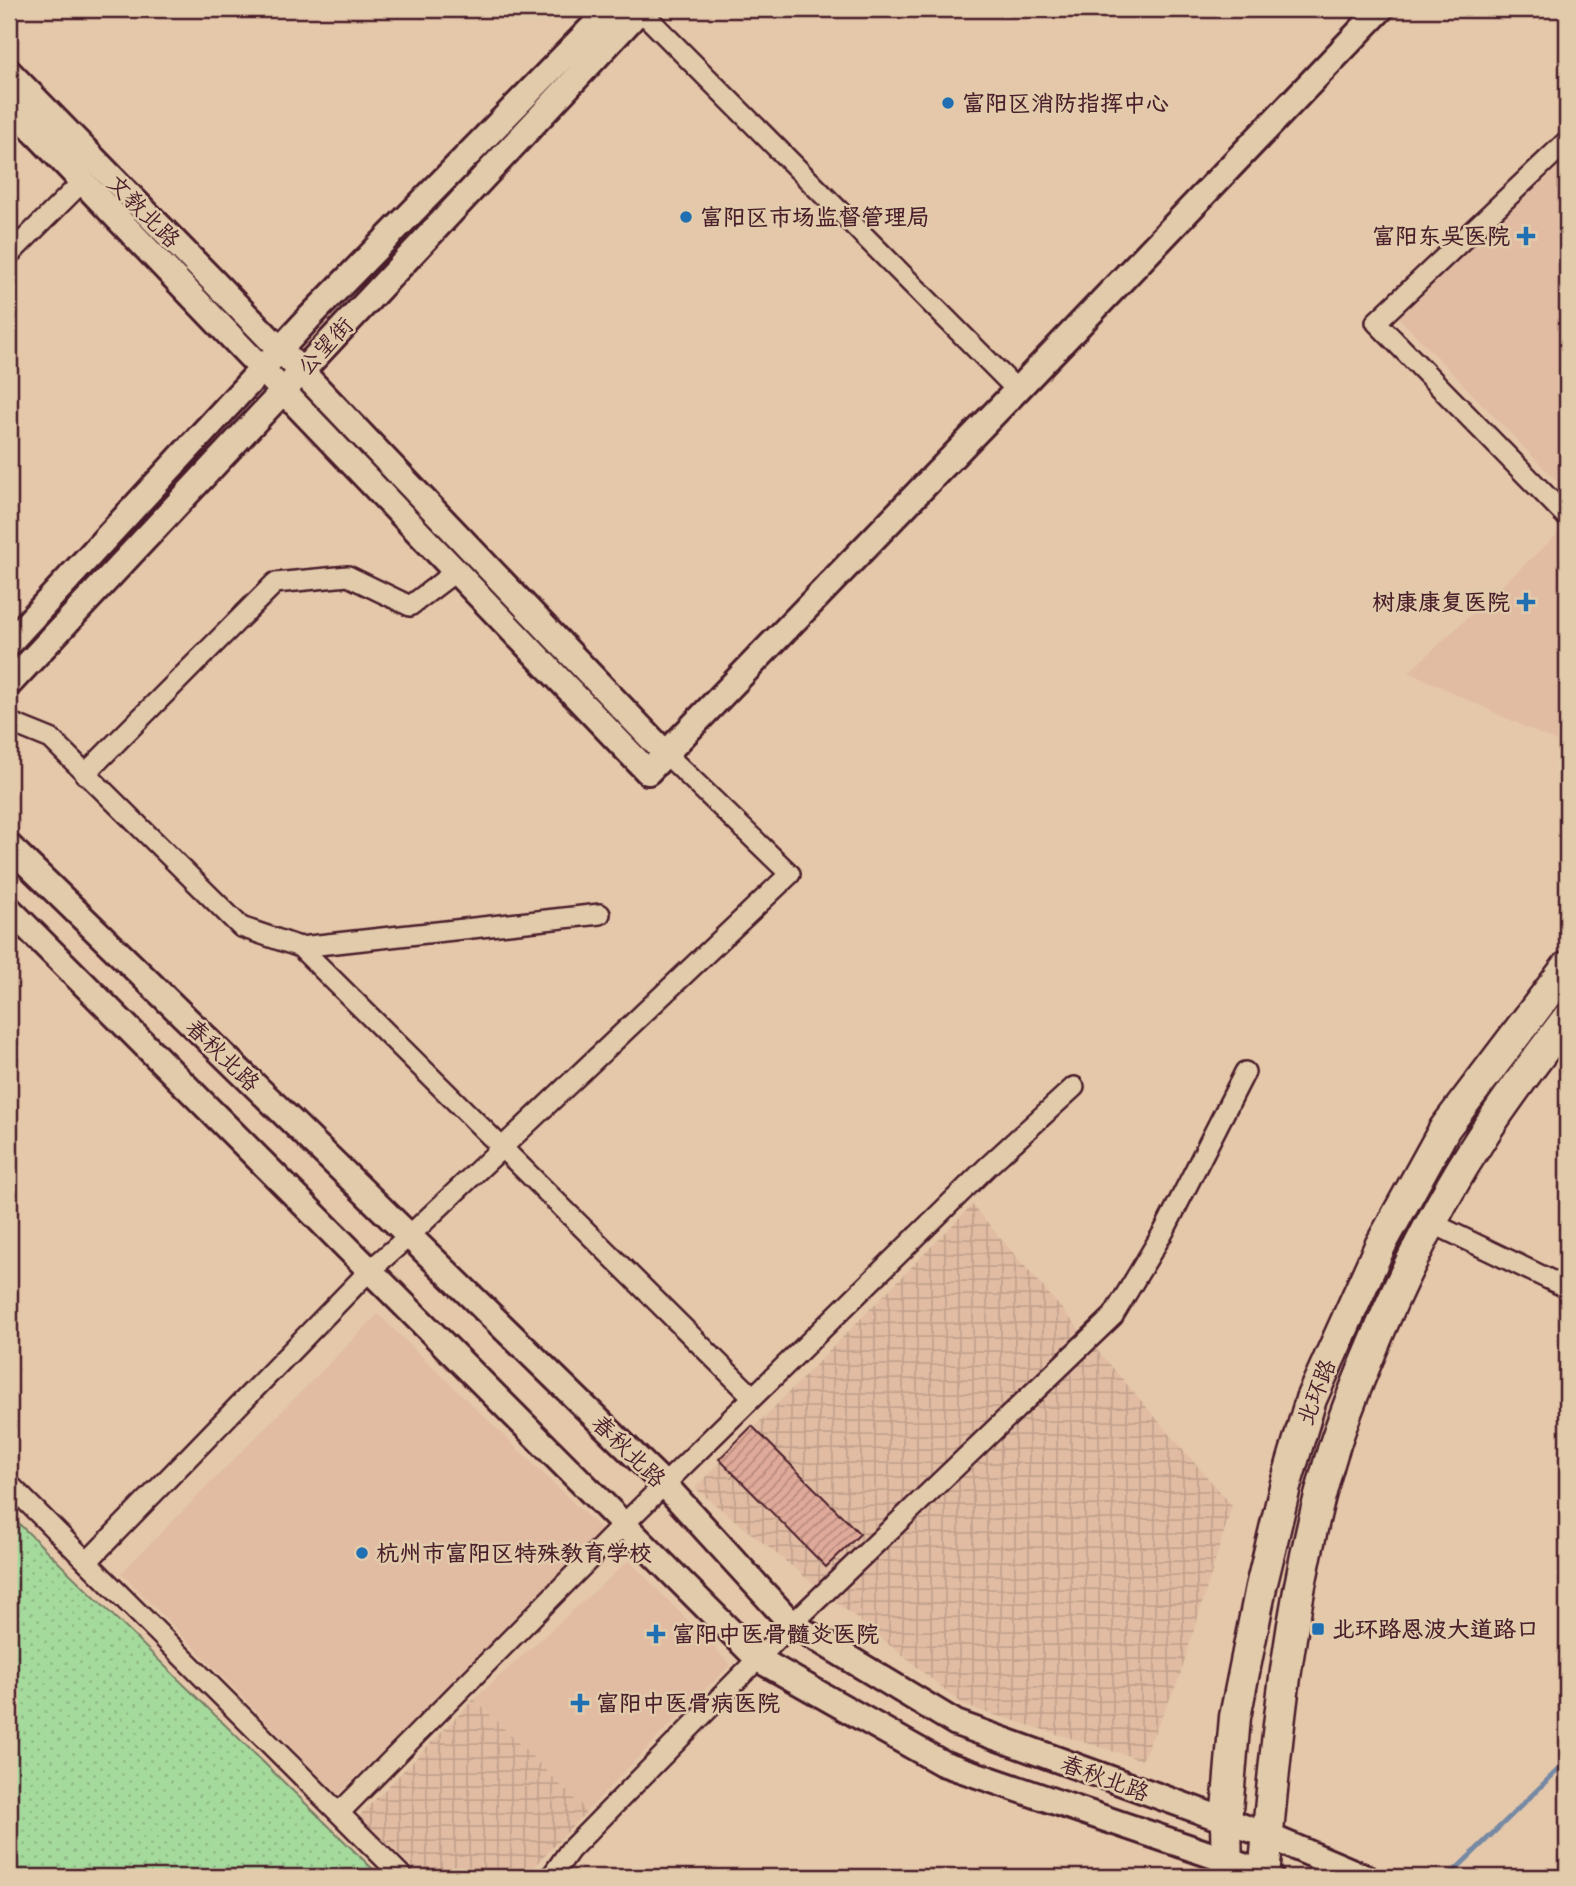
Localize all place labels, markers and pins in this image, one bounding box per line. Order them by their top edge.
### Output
place label: 富阳区消防指挥中心 [962,87,1169,118]
marker: 富阳区消防指挥中心 [940,95,956,111]
place label: 富阳区市场监督管理局 [700,201,930,232]
marker: 富阳区市场监督管理局 [678,209,694,225]
place label: 富阳东吴医院 [1372,220,1510,251]
marker: 富阳东吴医院 [1516,226,1536,246]
place label: 树康康复医院 [1372,586,1510,617]
marker: 树康康复医院 [1516,592,1536,612]
place label: 杭州市富阳区特殊教育学校 [376,1537,652,1568]
marker: 杭州市富阳区特殊教育学校 [354,1545,370,1561]
place label: 北环路恩波大道路口 [1332,1613,1539,1644]
place label: 富阳中医骨髓炎医院 [672,1618,879,1649]
marker: 北环路恩波大道路口 [1310,1621,1326,1637]
marker: 富阳中医骨髓炎医院 [646,1624,666,1644]
place label: 富阳中医骨病医院 [596,1687,780,1718]
marker: 富阳中医骨病医院 [570,1693,590,1713]

